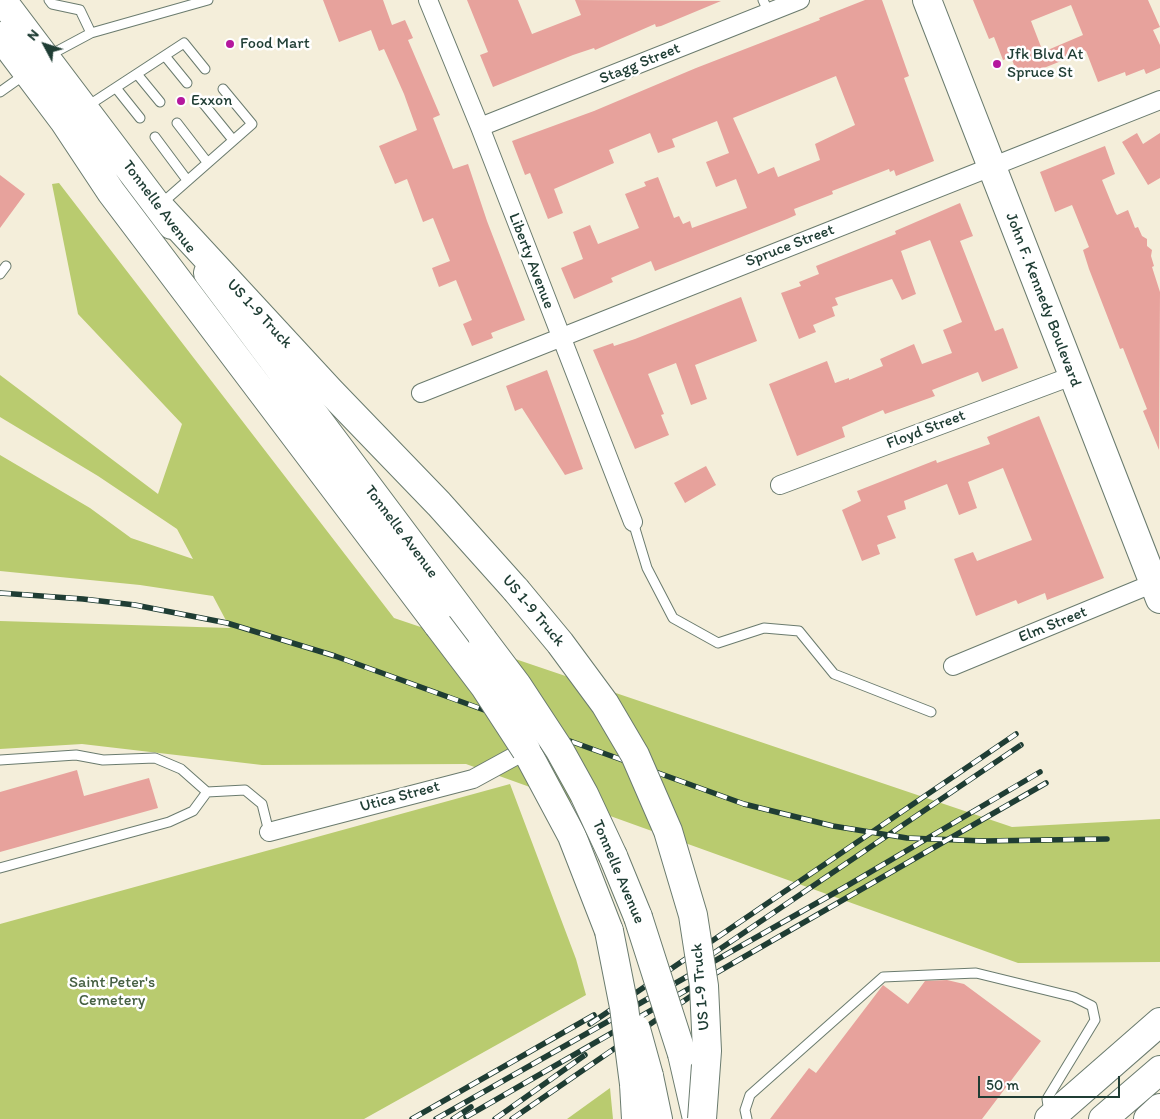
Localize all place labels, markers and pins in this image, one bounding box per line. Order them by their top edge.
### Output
place label: Food Mart [240,34,310,54]
marker: Food Mart [224,38,236,50]
place label: Jfk Blvd At Spruce St [1007,45,1083,83]
marker: Jfk Blvd At Spruce St [991,58,1003,70]
place label: Exxon [191,91,232,111]
marker: Exxon [175,95,187,107]

